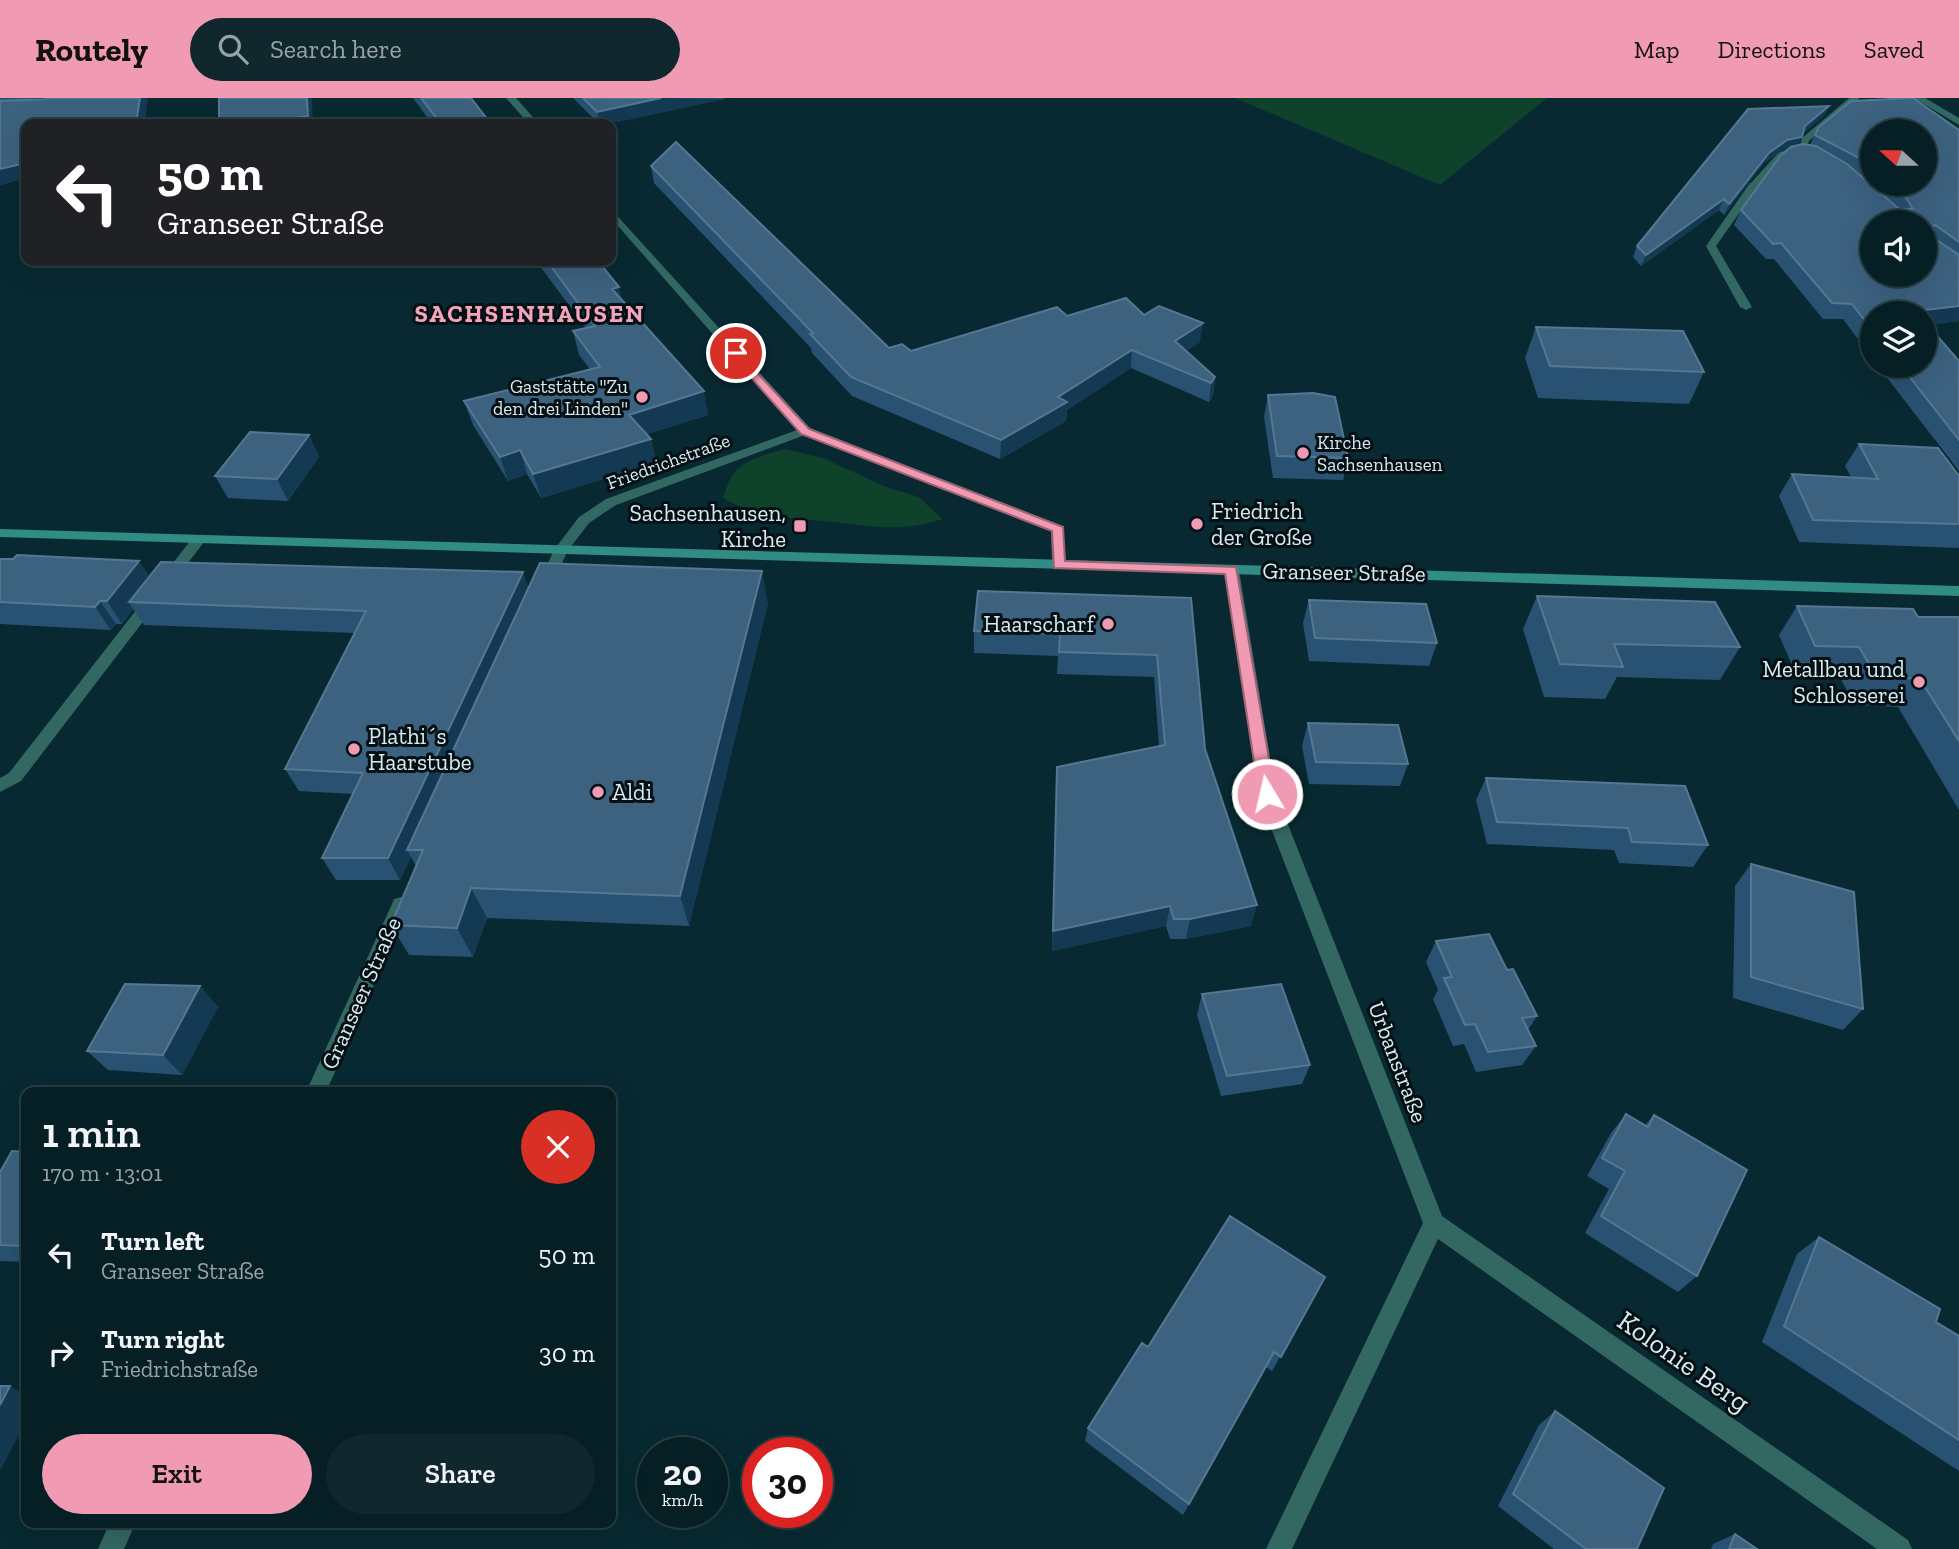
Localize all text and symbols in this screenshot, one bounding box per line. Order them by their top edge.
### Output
search box [190,18,680,81]
text: Routely [35,30,148,69]
icon: search [214,30,252,68]
text: Search here [270,33,402,65]
text: Map [1634,35,1680,64]
text: Directions [1718,35,1826,64]
text: Saved [1864,35,1924,64]
north arrow [1860,119,1937,196]
map controls [1860,119,1937,378]
text: 50 m [157,144,263,203]
icon: left [42,147,133,238]
text: Granseer Straße [157,204,384,242]
button: sound [1860,210,1937,287]
district label: SACHSENHAUSEN [415,299,645,328]
button: layers [1860,301,1937,378]
pin [706,323,766,383]
icon: arrive [717,334,755,372]
place label: Gaststätte "Zu den drei Linden" [493,375,628,420]
marker: Gaststätte "Zu den drei Linden" [634,389,650,405]
street label: Friedrichstraße [603,428,733,494]
place label: Kirche Sachsenhausen [1317,431,1443,476]
marker: Kirche Sachsenhausen [1295,445,1311,461]
place label: Friedrich der Große [1211,497,1312,551]
place label: Sachsenhausen, Kirche [629,499,786,553]
marker: Friedrich der Große [1189,516,1205,532]
marker: Sachsenhausen, Kirche [792,518,808,534]
street label: Granseer Straße [1262,557,1426,587]
place label: Haarscharf [983,610,1096,638]
marker: Haarscharf [1100,616,1116,632]
place label: Metallbau und Schlosserei [1762,655,1905,709]
marker: Metallbau und Schlosserei [1911,674,1927,690]
place label: Plathi´s Haarstube [368,722,472,776]
marker: Plathi´s Haarstube [346,741,362,757]
position arrow [1230,757,1304,831]
place label: Aldi [612,778,652,806]
marker: Aldi [590,784,606,800]
street label: Granseer Straße [315,913,407,1073]
street label: Urbanstraße [1362,998,1434,1126]
text: 1 min [42,1107,141,1158]
button: close [521,1110,595,1184]
text: 170 m · 13:01 [42,1159,162,1187]
text: Turn left [101,1225,204,1257]
icon: left [42,1236,80,1274]
text: 50 m [538,1239,595,1271]
text: Granseer Straße [101,1257,264,1285]
street label: Kolonie Berg [1611,1304,1756,1419]
text: Turn right [101,1323,224,1355]
icon: right [42,1334,80,1372]
text: 30 m [539,1337,595,1369]
text: Friedrichstraße [101,1355,258,1383]
button: Exit [42,1434,312,1514]
button: Share [326,1434,595,1514]
speed limit sign: 30 [742,1437,833,1528]
text: 20 [663,1452,702,1494]
text: km/h [662,1489,703,1511]

